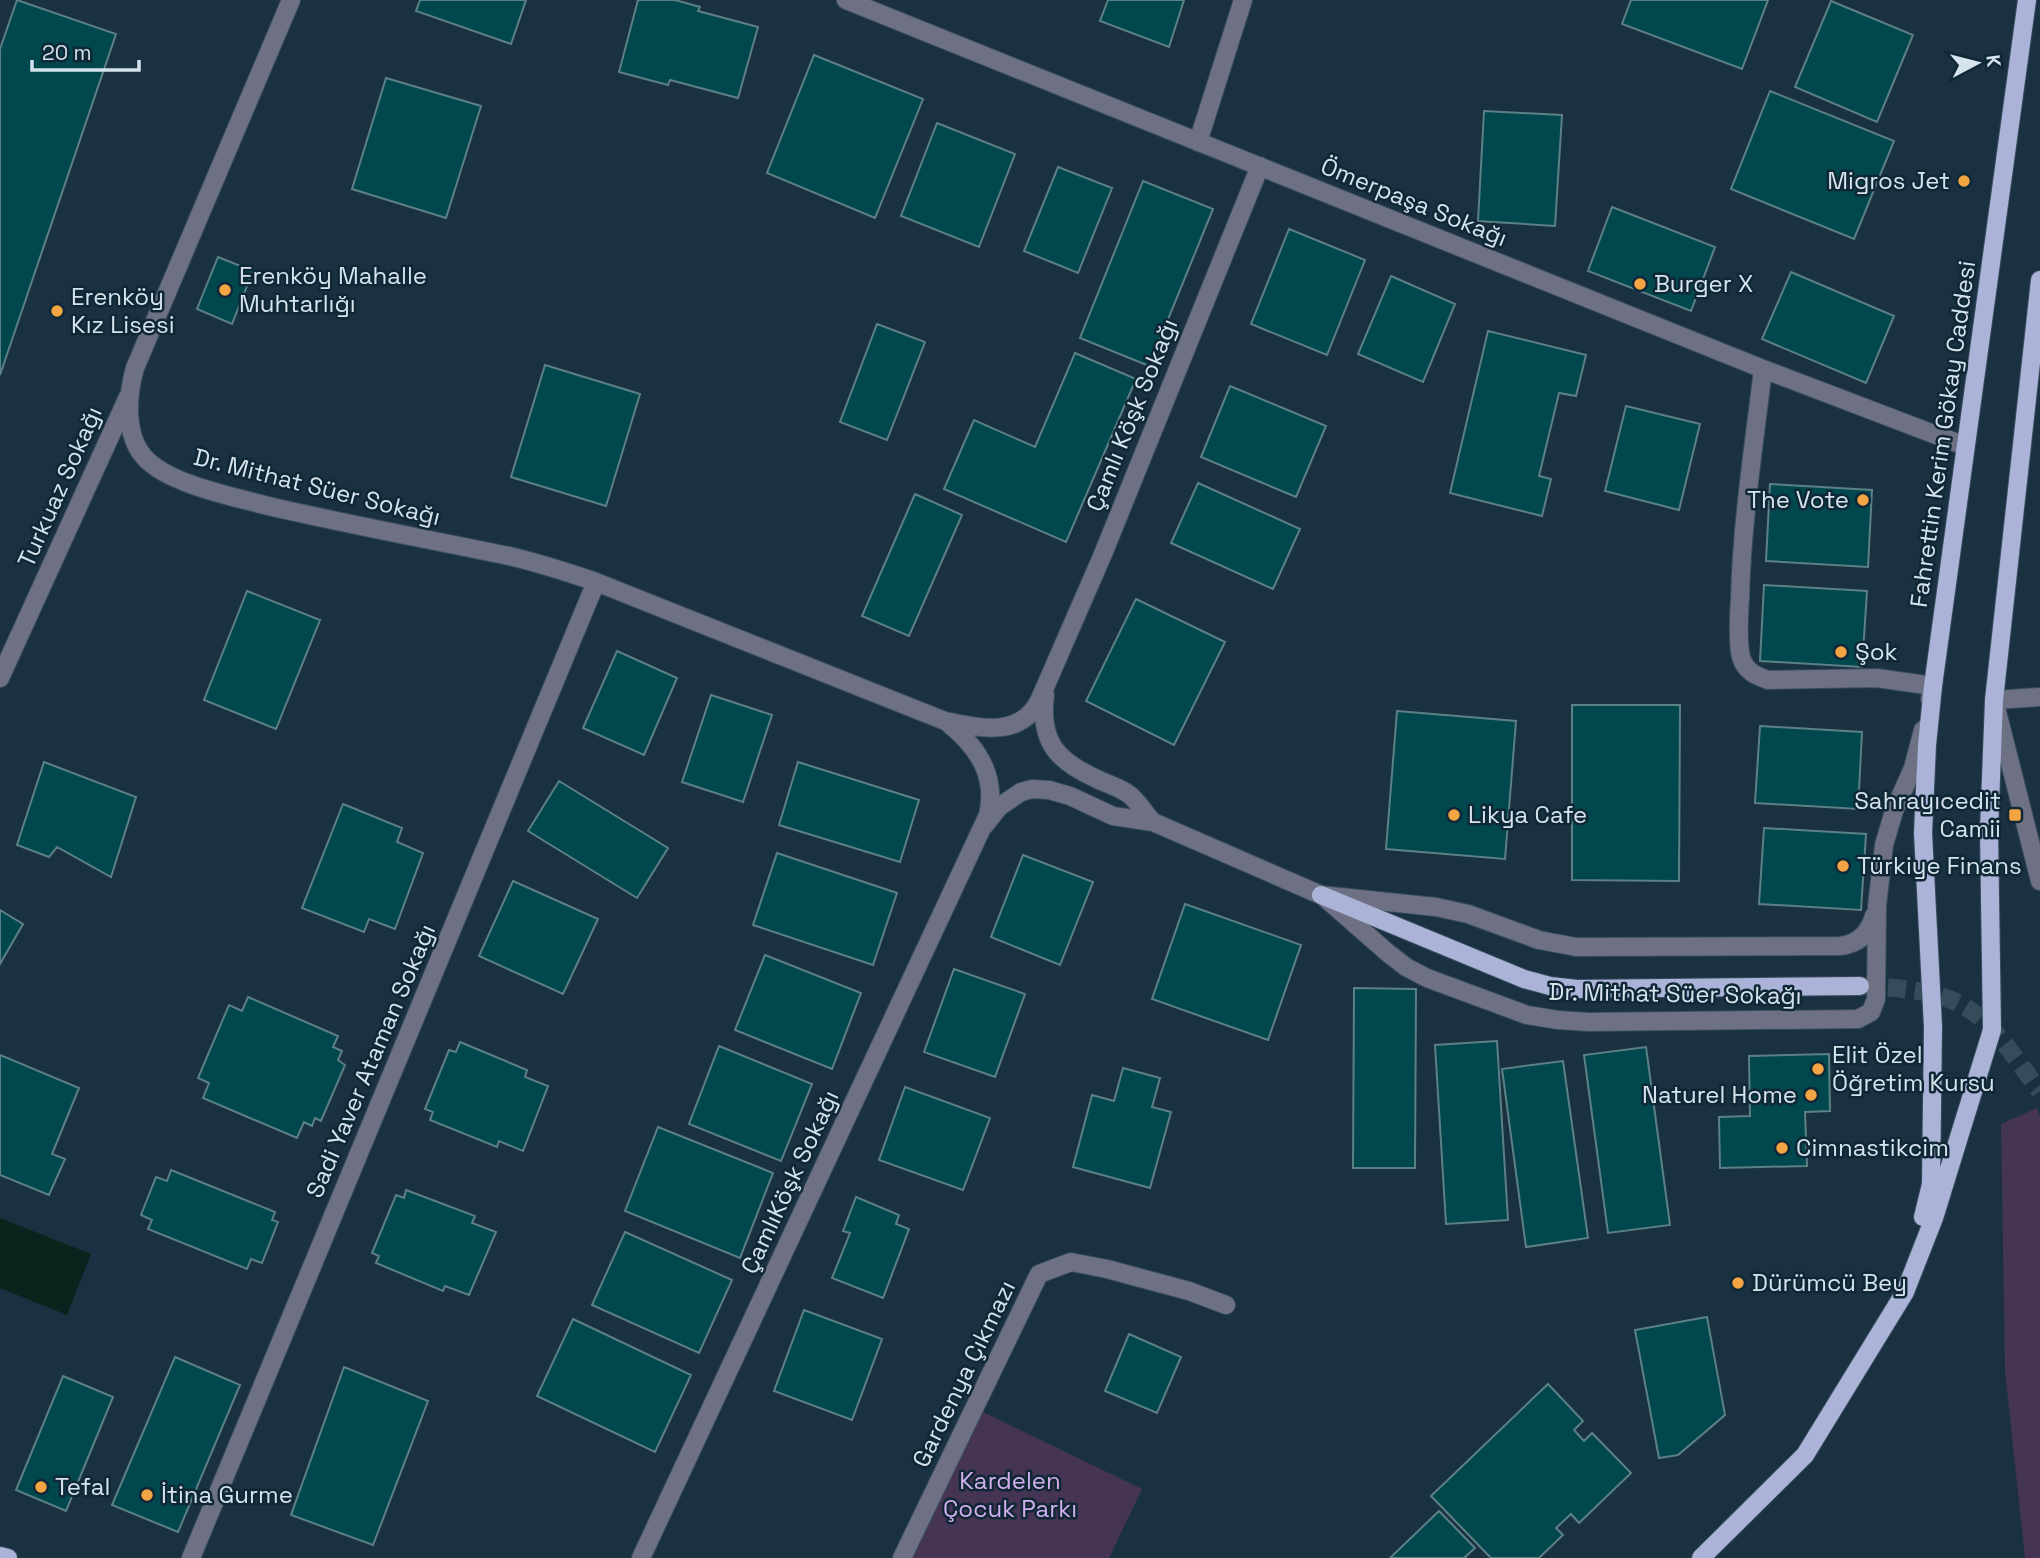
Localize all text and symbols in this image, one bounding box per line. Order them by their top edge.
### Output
scale bar [32,28,138,72]
north arrow [1942,28,2012,98]
text: 20 m [42,39,92,66]
text: K [1980,54,2007,69]
street label: Ömerpaşa Sokağı [1316,150,1512,253]
place label: Migros Jet [1827,165,1950,196]
marker: Migros Jet [1956,173,1972,189]
street label: Fahrettin Kerim Gökay Caddesi [1903,259,1982,609]
place label: Erenköy Mahalle Muhtarlığı [239,260,427,319]
place label: Burger X [1654,268,1753,299]
marker: Burger X [1632,276,1648,292]
place label: Erenköy Kız Lisesi [71,281,175,340]
marker: Erenköy Mahalle Muhtarlığı [217,282,233,298]
marker: Erenköy Kız Lisesi [49,303,65,319]
street label: Çamlı Köşk Sokağı [1079,314,1184,516]
street label: Turkuaz Sokağı [10,401,109,572]
street label: Dr. Mithat Süer Sokağı [190,441,444,532]
place label: The Vote [1747,484,1849,515]
marker: The Vote [1855,492,1871,508]
place label: Şok [1855,636,1898,667]
marker: Şok [1833,644,1849,660]
place label: Sahrayıcedit Camii [1854,785,2001,844]
place label: Likya Cafe [1468,799,1587,830]
marker: Likya Cafe [1446,807,1462,823]
marker: Sahrayıcedit Camii [2007,807,2023,823]
place label: Türkiye Finans [1857,850,2022,881]
marker: Türkiye Finans [1835,858,1851,874]
street label: Sadi Yaver Ataman Sokağı [299,919,442,1202]
street label: Dr. Mithat Süer Sokağı [1548,976,1802,1011]
place label: Elit Özel Öğretim Kursu [1832,1039,1995,1098]
marker: Elit Özel Öğretim Kursu [1810,1061,1826,1077]
place label: Naturel Home [1642,1079,1797,1110]
street label: ÇamlıKöşk Sokağı [733,1085,846,1279]
marker: Naturel Home [1803,1087,1819,1103]
place label: Cimnastikcim [1796,1132,1949,1163]
marker: Cimnastikcim [1774,1140,1790,1156]
place label: Dürümcü Bey [1752,1267,1907,1298]
street label: Gardenya Çıkmazı [905,1275,1022,1472]
marker: Dürümcü Bey [1730,1275,1746,1291]
park label: Kardelen Çocuk Parkı [943,1465,1077,1524]
place label: Tefal [55,1471,111,1502]
marker: Tefal [33,1479,49,1495]
place label: İtina Gurme [161,1479,293,1510]
marker: İtina Gurme [139,1487,155,1503]

